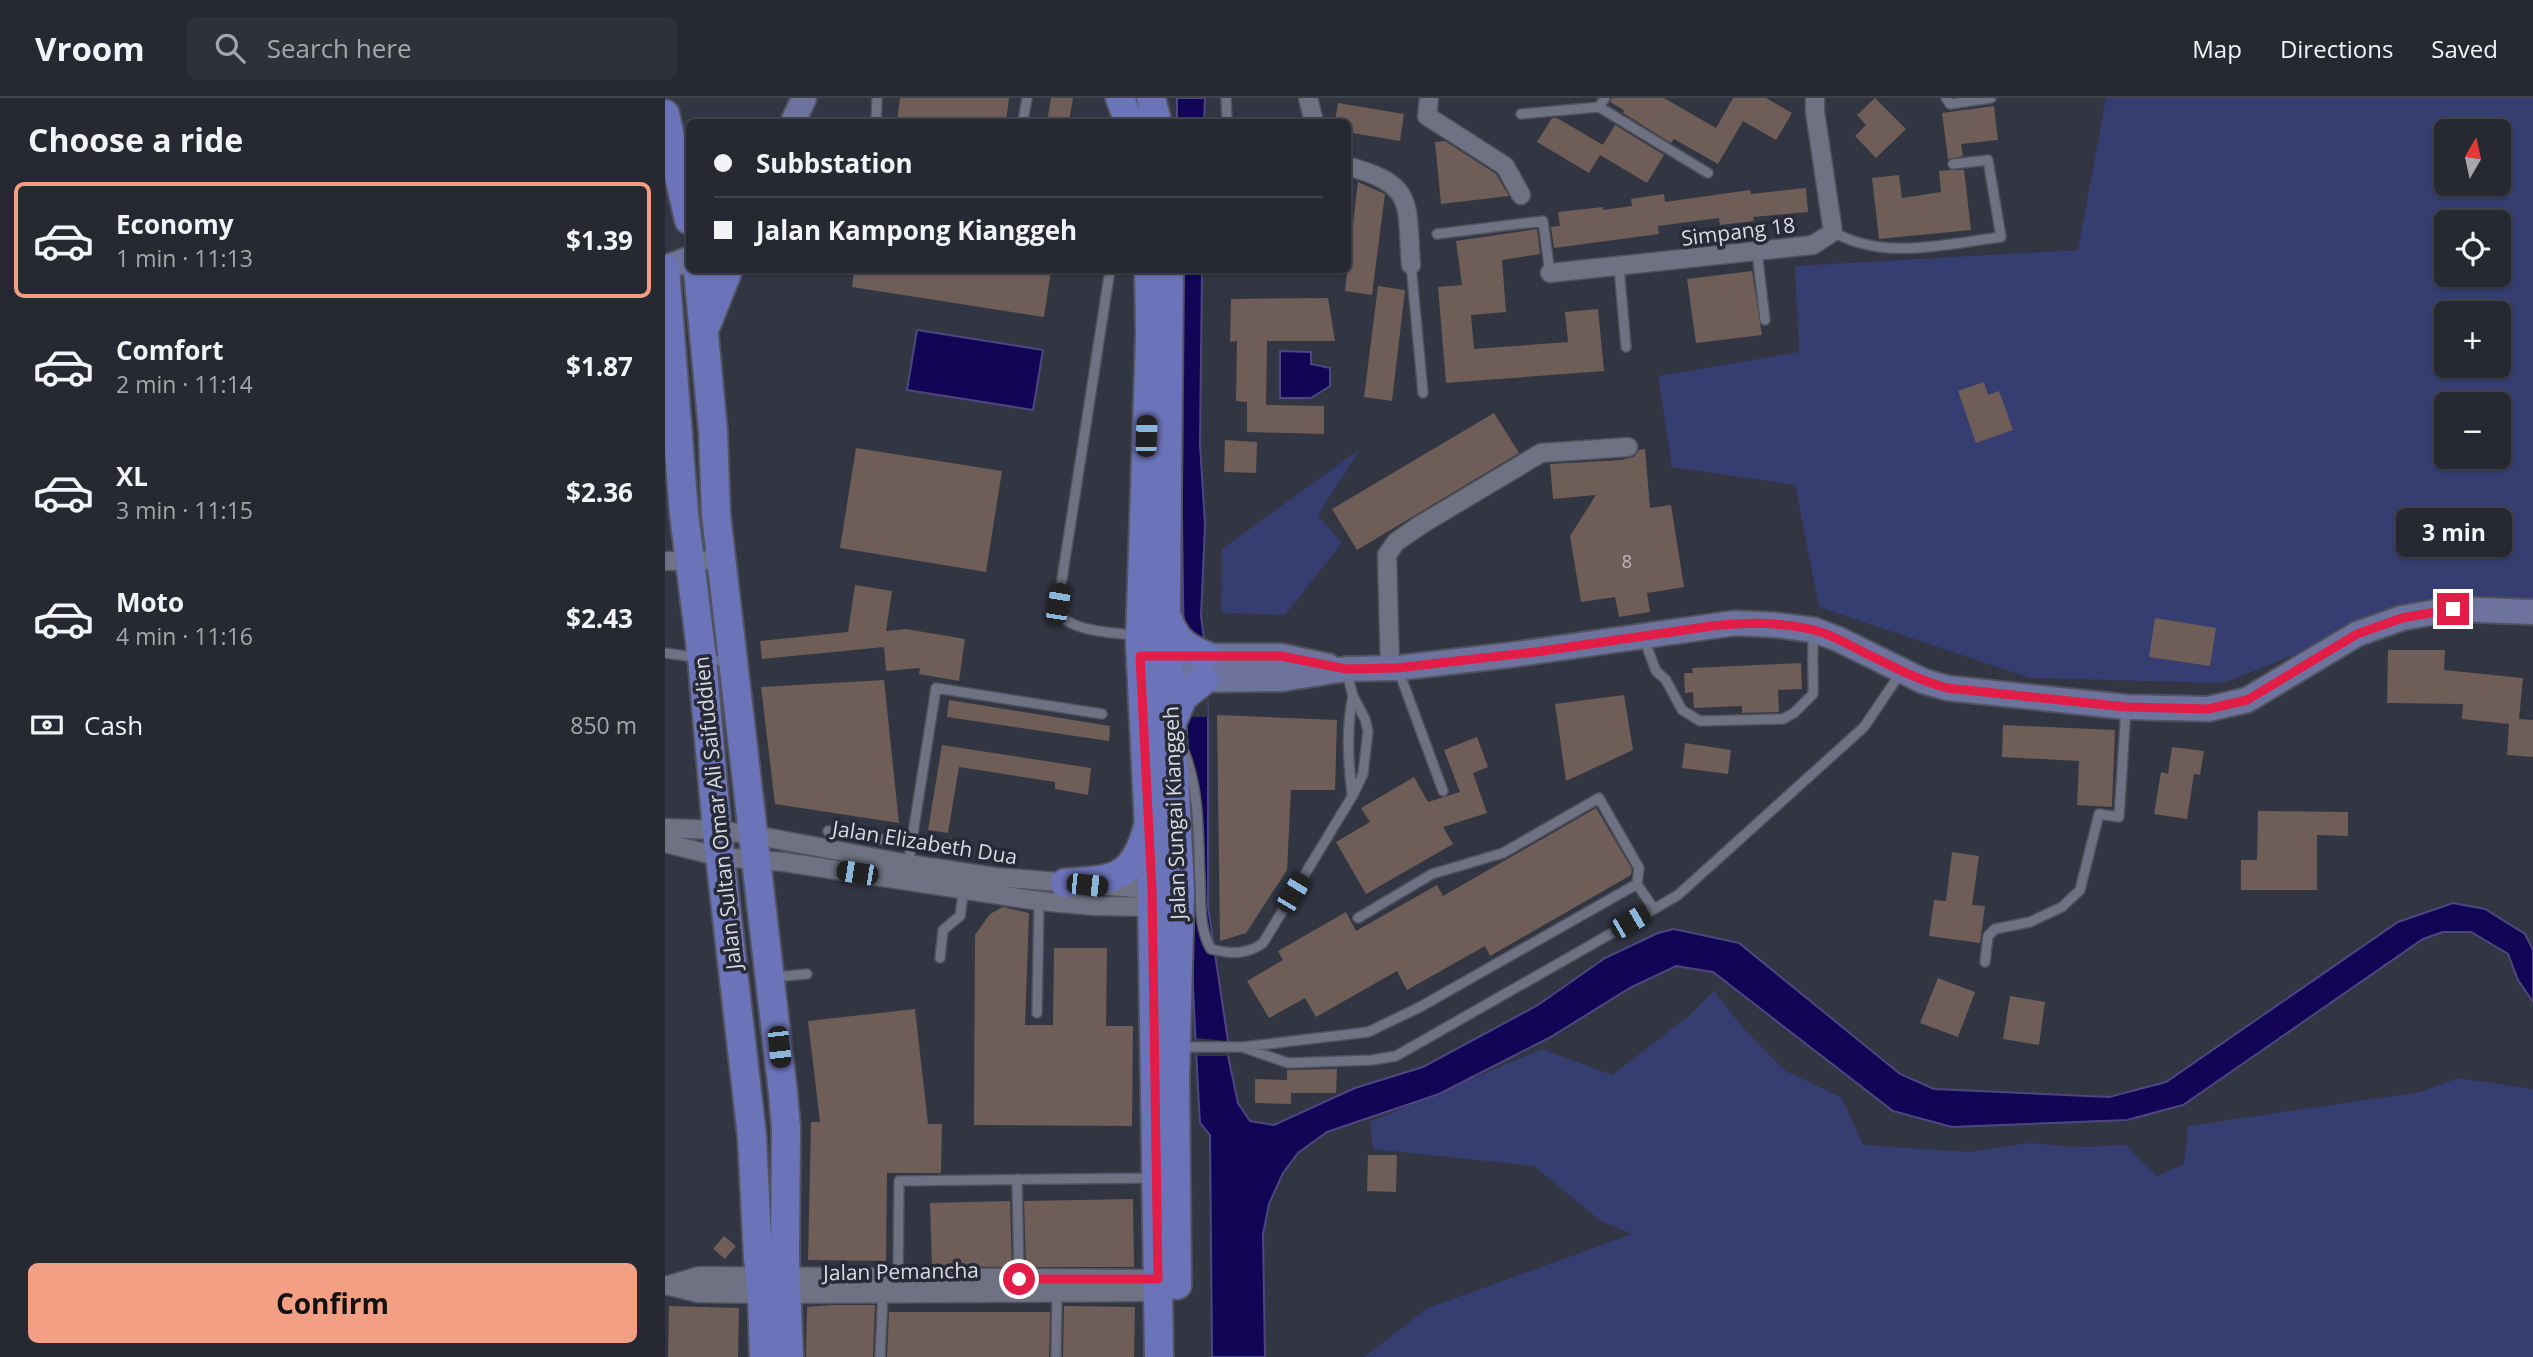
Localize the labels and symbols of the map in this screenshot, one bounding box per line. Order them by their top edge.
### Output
north arrow [2434,119,2511,196]
street label: Simpang 18 [1679,210,1797,252]
car [1135,415,1158,457]
callout: 3 min [2395,508,2511,556]
house number: 8 [1622,549,1632,573]
car [1045,582,1072,626]
route end [2437,593,2469,625]
street label: Jalan Sultan Omar Ali Saifuddien [687,655,748,973]
street label: Jalan Sungai Kianggeh [1156,706,1192,922]
street label: Jalan Elizabeth Dua [829,813,1019,870]
car [835,859,880,887]
car [1274,870,1313,916]
car [1066,872,1109,898]
car [1607,902,1654,942]
car [767,1025,792,1069]
street label: Jalan Pemancha [821,1256,979,1286]
route start [1003,1263,1035,1295]

